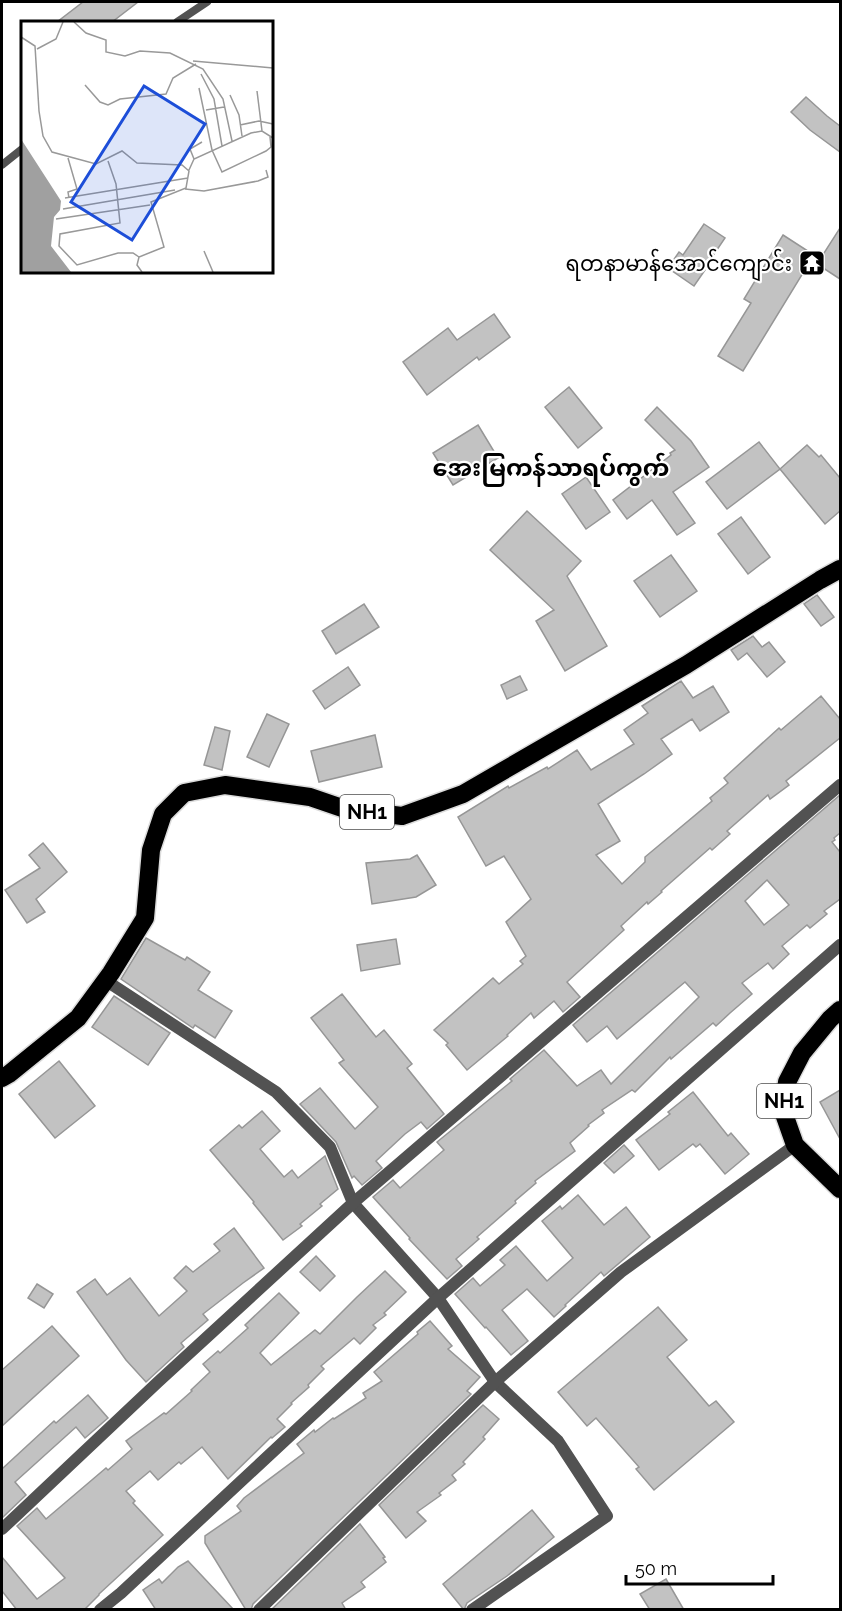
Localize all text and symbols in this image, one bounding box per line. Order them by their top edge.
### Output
inset map [21,21,273,273]
place label: ရတနာမာန်အောင်ကျောင်း [566,248,792,282]
temple icon: ရတနာမာန်အောင်ကျောင်း [797,248,827,278]
district label: အေးမြကန်သာရပ်ကွက် [433,452,669,487]
road number: NH1 [340,795,394,829]
road number: NH1 [757,1084,811,1118]
scale bar [626,1548,773,1586]
text: 50 m [635,1558,677,1579]

